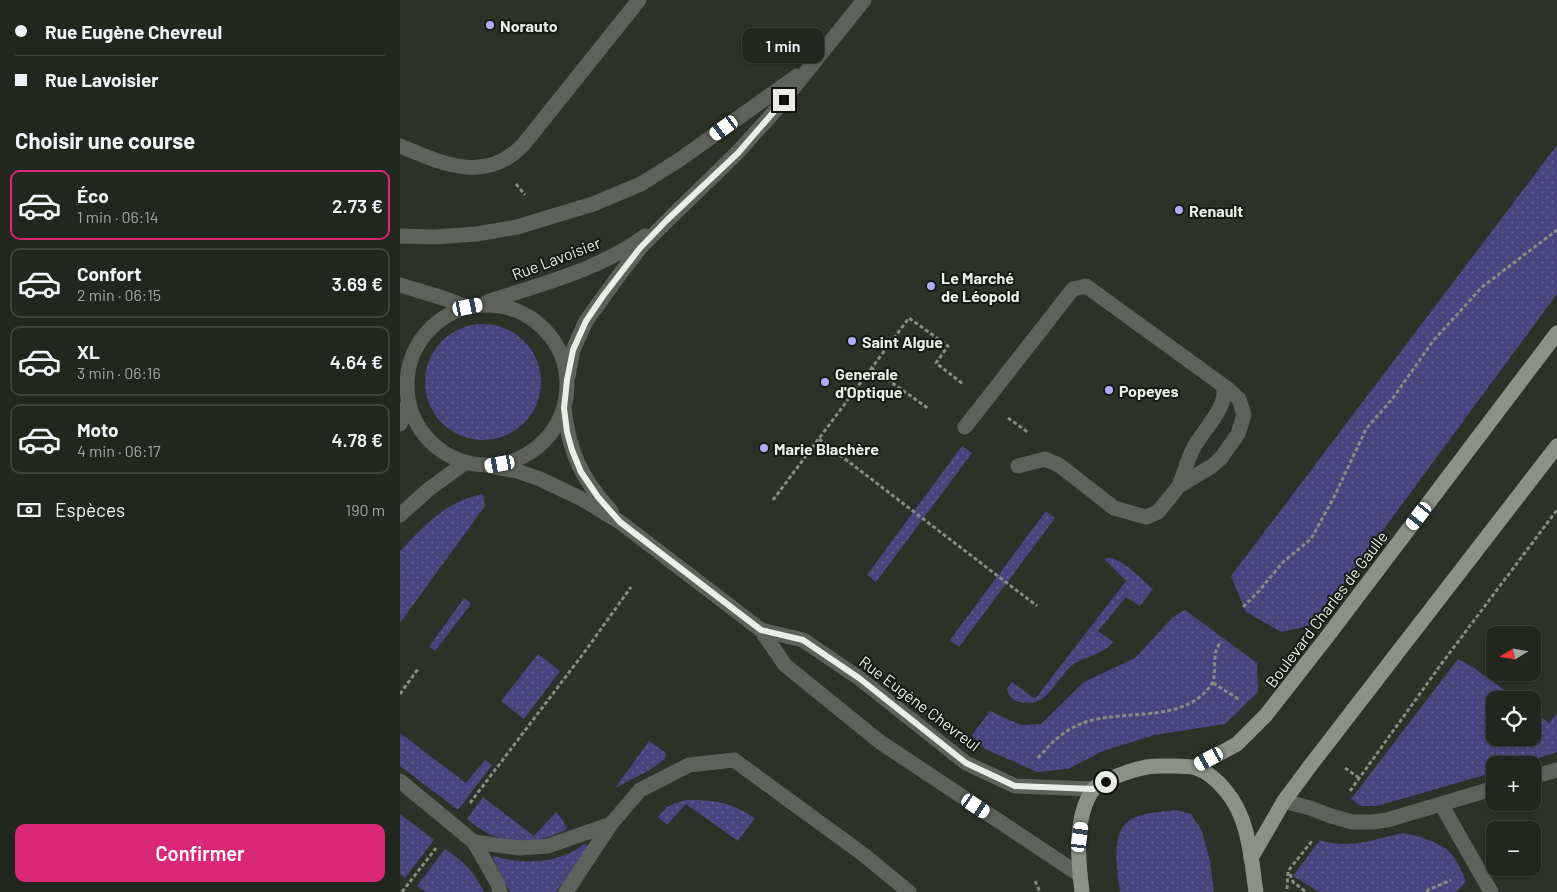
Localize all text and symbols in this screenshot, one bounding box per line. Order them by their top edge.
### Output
place label: Norauto [500,16,558,35]
marker: Norauto [484,19,496,31]
text: Rue Eugène Chevreul [45,20,222,43]
callout: 1 min [743,28,825,62]
text: 1 min [766,36,800,55]
text: Rue Lavoisier [45,68,159,91]
route end [773,89,795,111]
car [707,113,740,143]
text: Choisir une course [15,127,195,153]
icon: car [17,183,62,228]
text: Éco [77,184,109,207]
text: 2.73 € [332,194,383,217]
place label: Renault [1189,201,1243,220]
marker: Renault [1173,204,1185,216]
text: 1 min · 06:14 [77,207,159,226]
street label: Rue Lavoisier [509,232,603,284]
icon: car [17,261,62,306]
text: Confort [77,262,141,285]
place label: Le Marché de Léopold [941,268,1020,305]
text: 3.69 € [332,272,383,295]
marker: Le Marché de Léopold [925,280,937,292]
text: 2 min · 06:15 [77,285,161,304]
car [451,297,484,317]
place label: Saint Algue [862,332,943,351]
marker: Saint Algue [846,335,858,347]
icon: car [17,339,62,384]
text: XL [77,340,100,363]
text: 4.64 € [330,350,383,373]
text: 3 min · 06:16 [77,363,161,382]
place label: Generale d'Optique [835,364,903,401]
marker: Generale d'Optique [819,376,831,388]
place label: Popeyes [1119,381,1179,400]
marker: Popeyes [1103,384,1115,396]
icon: car [17,417,62,462]
text: Moto [77,418,119,441]
text: 4.78 € [331,428,383,451]
place label: Marie Blachère [774,439,879,458]
text: 4 min · 06:17 [77,441,161,460]
marker: Marie Blachère [758,442,770,454]
car [483,454,516,474]
icon: cash [15,496,43,524]
text: Espèces [55,498,125,521]
text: 190 m [346,500,385,519]
car [1403,500,1434,532]
street label: Boulevard Charles de Gaulle [1261,527,1391,691]
north arrow [1486,626,1541,681]
map controls [1486,626,1541,876]
street label: Rue Eugène Chevreul [856,651,984,755]
button: locate [1486,691,1541,746]
car [1192,745,1225,773]
button: + [1486,756,1541,811]
route start [1095,771,1117,793]
car [959,791,992,821]
car [1070,821,1089,853]
button: − [1486,821,1541,876]
button: Confirmer [15,824,385,882]

